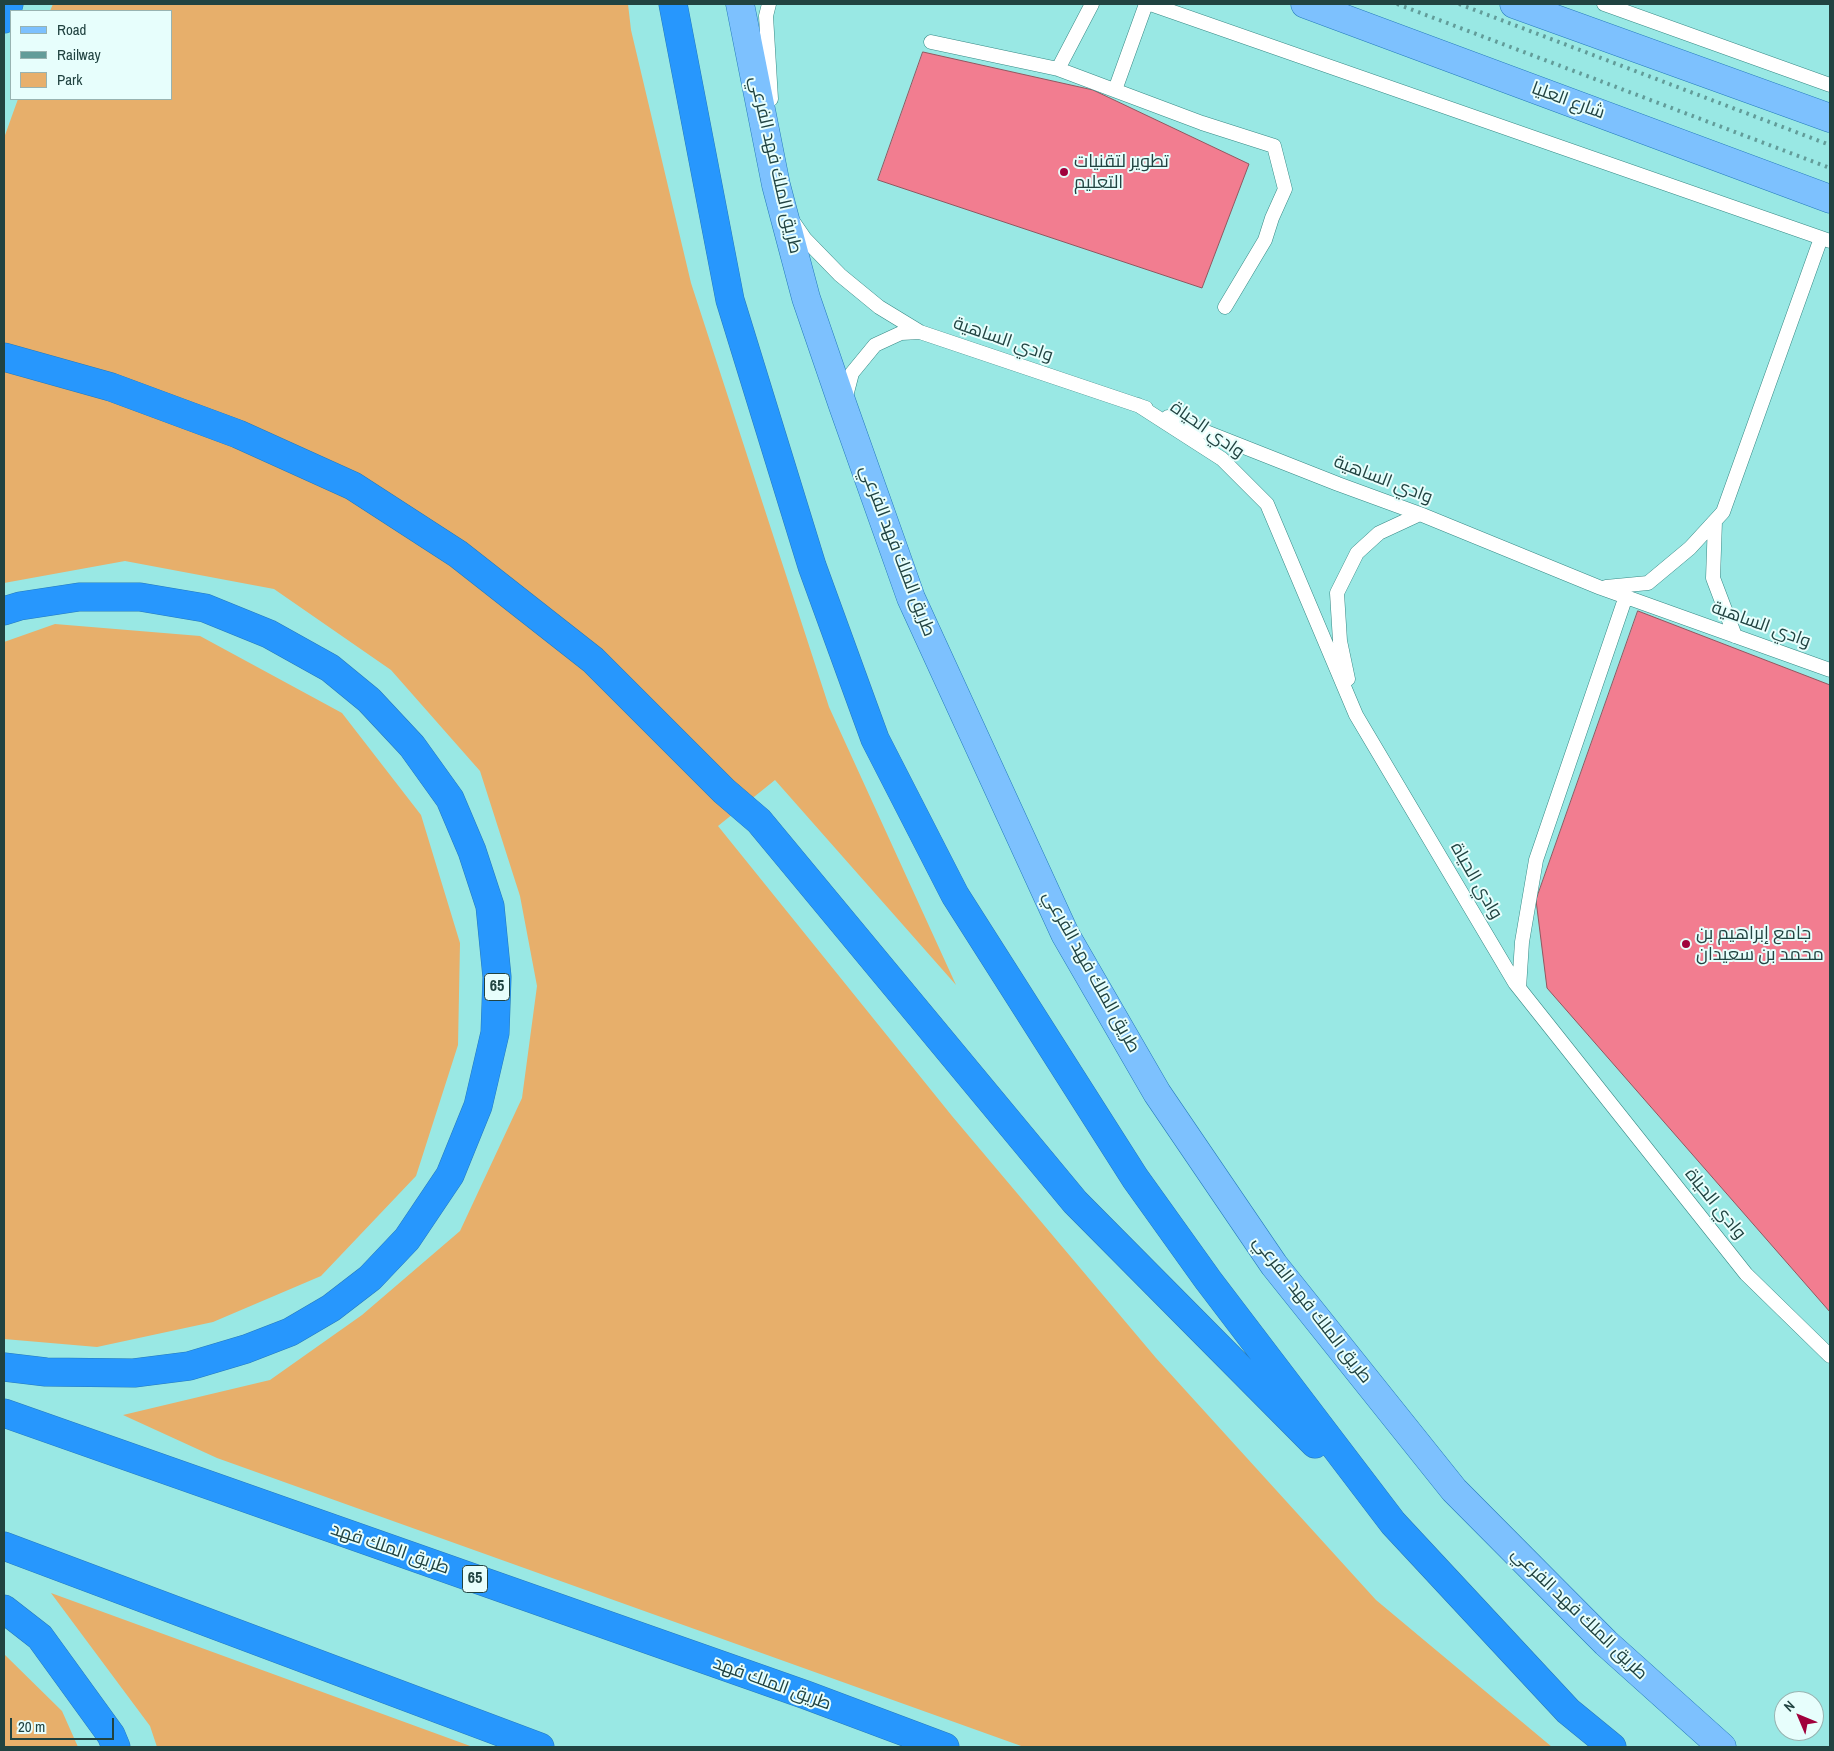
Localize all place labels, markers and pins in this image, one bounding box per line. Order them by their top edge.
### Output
place label: تطوير لتقنيات التعليم [1074,151,1169,193]
marker: تطوير لتقنيات التعليم [1058,166,1070,178]
place label: جامع إبراهيم بن محمد بن سعيدان [1696,923,1824,966]
marker: جامع إبراهيم بن محمد بن سعيدان [1680,938,1692,950]

